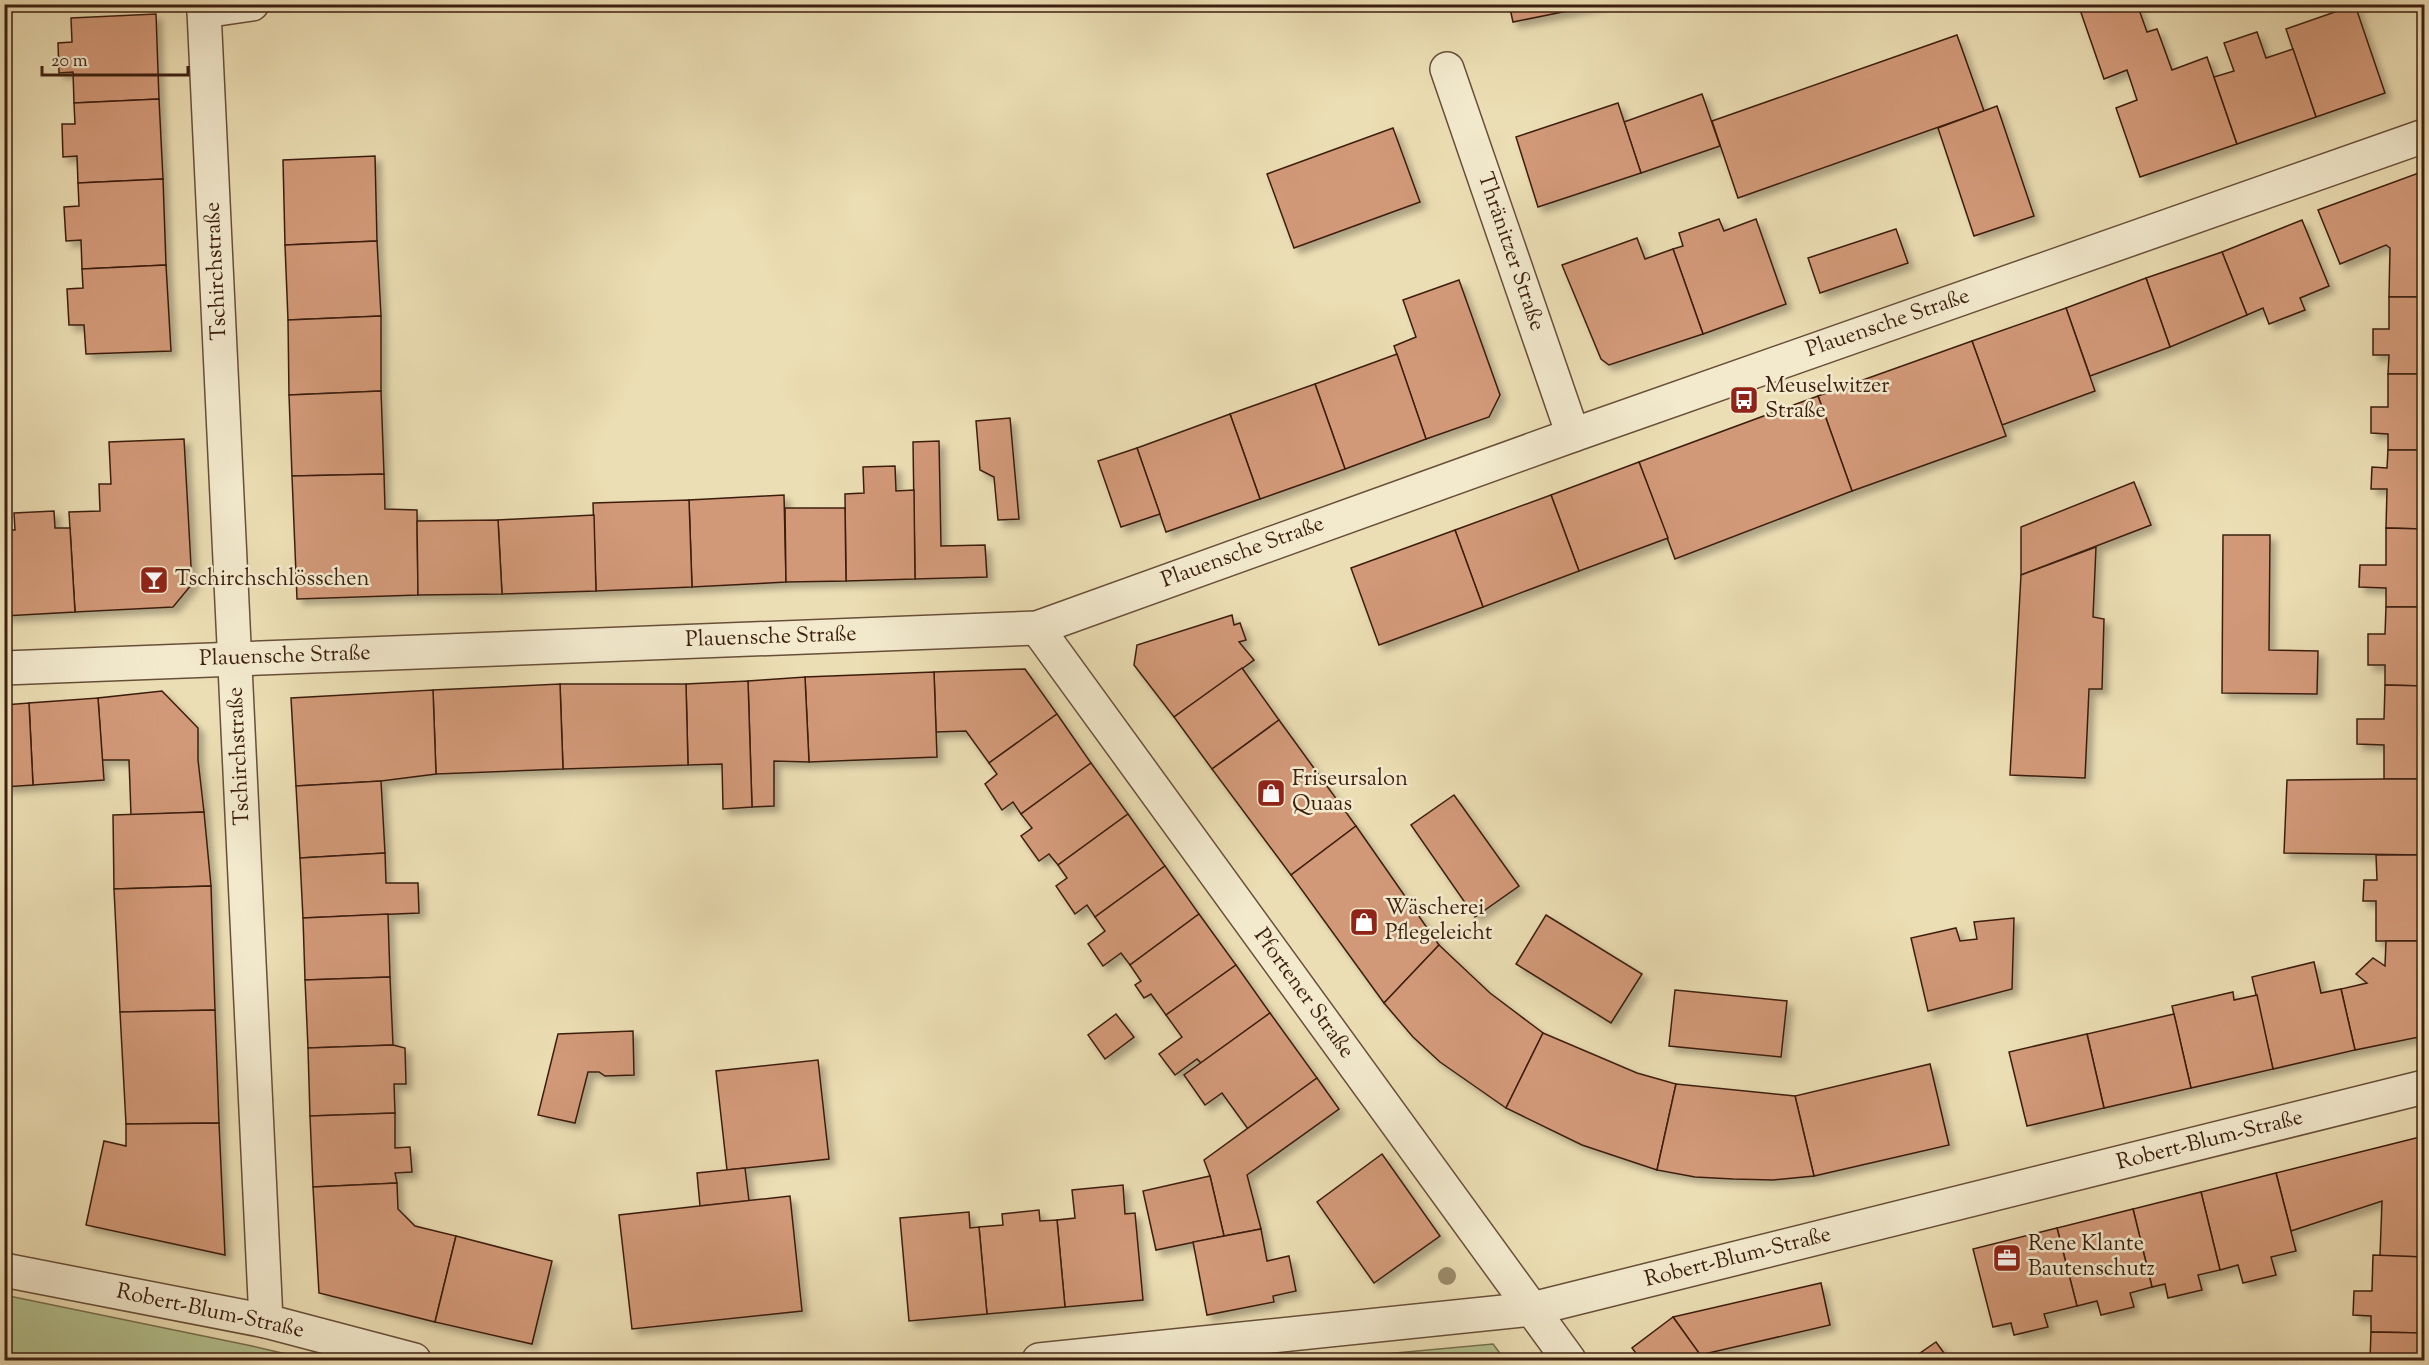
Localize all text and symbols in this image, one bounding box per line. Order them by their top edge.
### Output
scale bar [42,39,188,77]
text: 20 m [51,49,88,75]
street label: Thränitzer Straße [1468,168,1552,336]
street label: Tschirchstraße [197,201,237,341]
street label: Plauensche Straße [1802,281,1974,367]
place label: Meuselwitzer Straße [1765,371,1889,428]
bus stop icon: Meuselwitzer Straße [1728,384,1760,416]
street label: Plauensche Straße [1157,509,1329,597]
bar icon: Tschirchschlösschen [138,564,170,596]
place label: Tschirchschlösschen [175,564,369,596]
street label: Plauensche Straße [685,619,857,657]
street label: Plauensche Straße [199,638,371,676]
street label: Tschirchstraße [220,686,260,826]
place label: Friseursalon Quaas [1292,764,1408,821]
shop icon: Friseursalon Quaas [1255,777,1287,809]
place label: Wäscherei Pflegeleicht [1385,893,1493,950]
shop icon: Wäscherei Pflegeleicht [1348,906,1380,938]
street label: Pfortener Straße [1245,922,1361,1066]
street label: Robert-Blum-Straße [2113,1102,2307,1180]
street label: Robert-Blum-Straße [1641,1219,1835,1297]
place label: Rene Klante Bautenschutz [2028,1229,2155,1286]
office icon: Rene Klante Bautenschutz [1991,1242,2023,1274]
street label: Robert-Blum-Straße [113,1276,307,1348]

